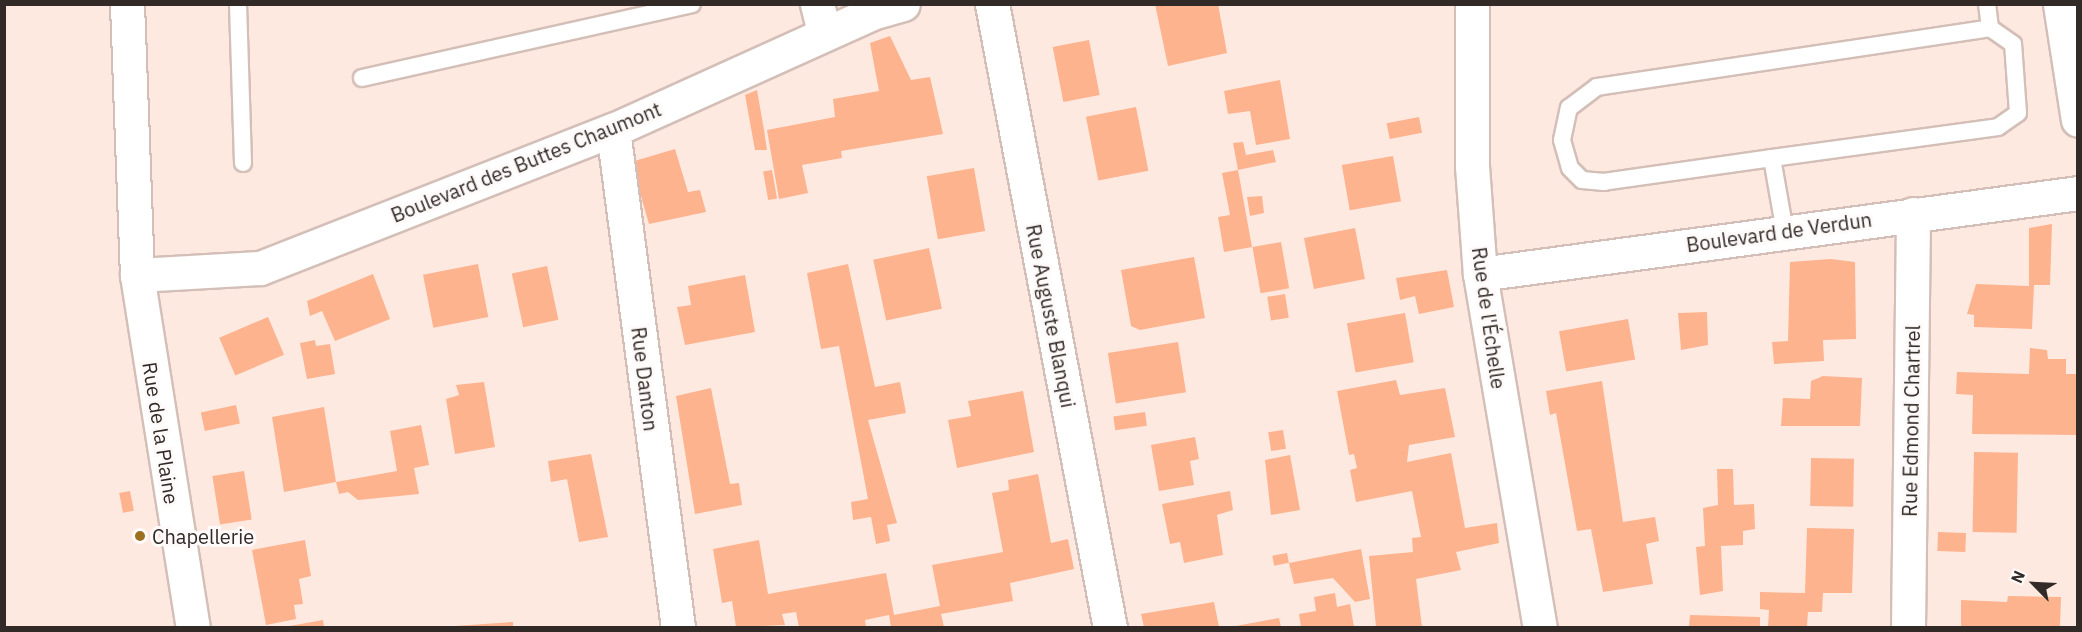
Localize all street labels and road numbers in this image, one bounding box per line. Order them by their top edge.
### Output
street label: Boulevard des Buttes Chaumont [387,97,665,227]
street label: Boulevard de Verdun [1685,207,1873,257]
street label: Rue Auguste Blanqui [1021,222,1081,410]
street label: Rue de l'Échelle [1467,245,1511,391]
street label: Rue Edmond Chartrel [1897,325,1925,517]
street label: Rue Danton [627,326,663,432]
street label: Rue de la Plaine [138,360,184,506]

